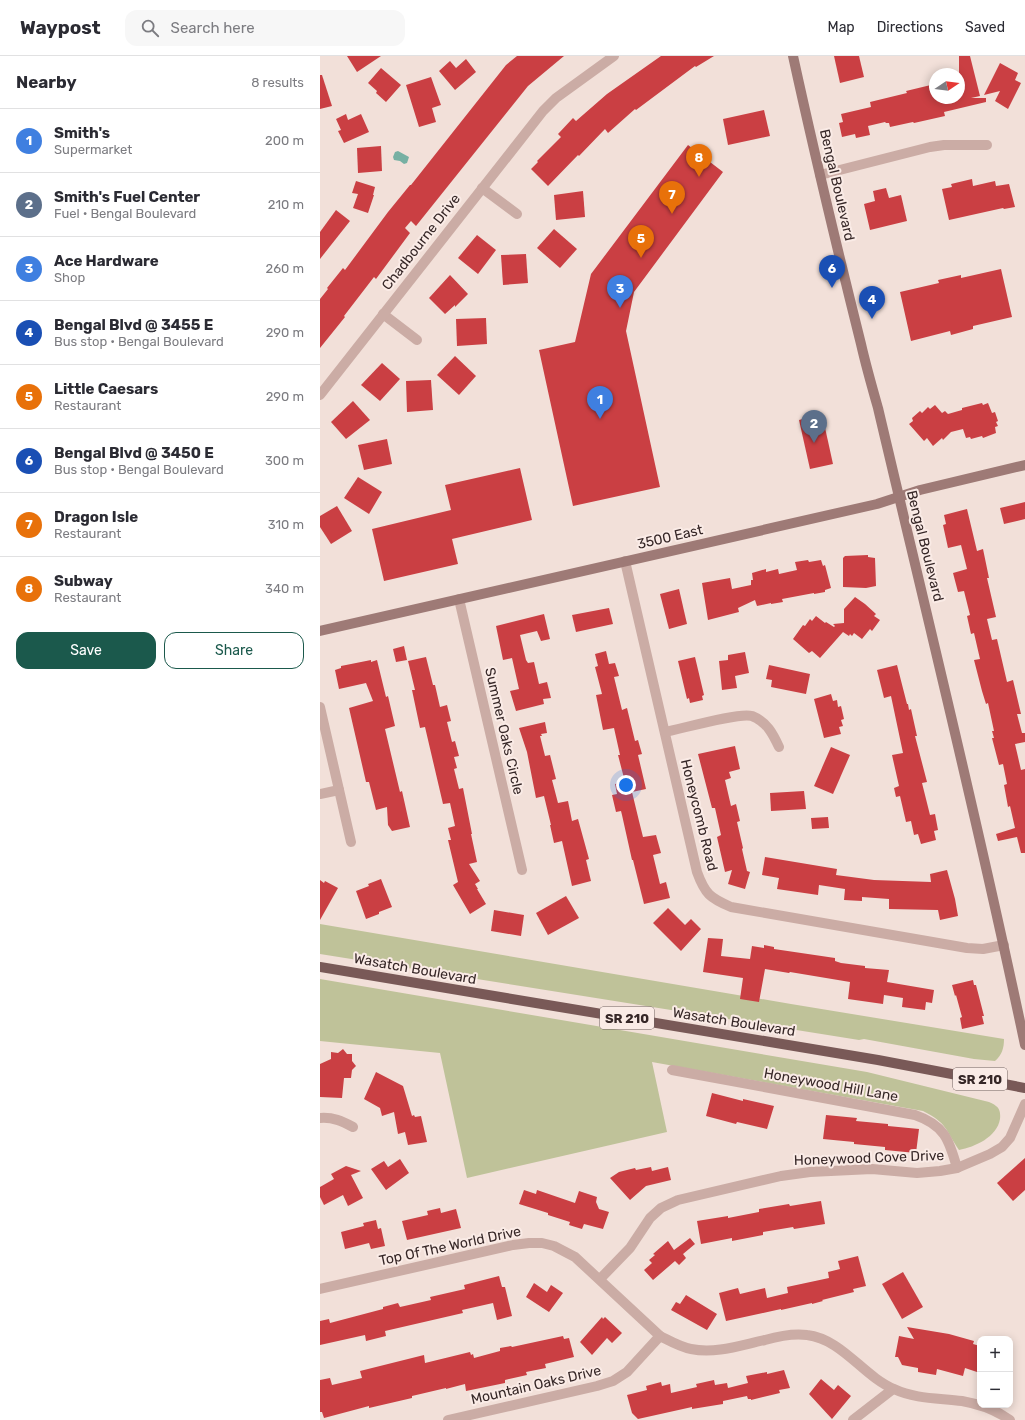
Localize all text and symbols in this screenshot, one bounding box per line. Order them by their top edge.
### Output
search box [125,10,405,46]
text: Waypost [20,16,101,39]
icon: search [139,17,161,39]
text: Search here [171,19,255,37]
text: Map [828,19,855,36]
text: Directions [877,19,943,36]
text: Saved [965,19,1005,36]
north arrow [929,68,965,104]
text: Nearby [16,72,77,92]
text: 8 results [251,75,304,90]
text: Smith's [54,124,110,142]
street label: Bengal Boulevard [816,127,858,243]
text: 1 [26,133,32,148]
text: 200 m [265,133,304,148]
text: Supermarket [54,142,132,157]
pin: 8 [686,144,712,177]
pin: 7 [659,181,685,214]
text: Smith's Fuel Center [54,188,200,206]
street label: Chadbourne Drive [378,190,464,294]
text: 2 [25,197,33,212]
text: 210 m [268,197,304,212]
text: Fuel · Bengal Boulevard [54,206,196,221]
pin: 5 [628,225,654,258]
text: Ace Hardware [54,252,159,270]
pin: 6 [819,255,845,288]
text: 3 [25,261,33,276]
text: 260 m [266,261,304,276]
text: Shop [54,270,85,285]
pin: 3 [607,275,633,308]
pin: 4 [859,286,885,319]
text: Bengal Blvd @ 3455 E [54,316,213,334]
text: 4 [25,325,33,340]
text: 290 m [266,325,304,340]
text: Bus stop · Bengal Boulevard [54,334,224,349]
text: Little Caesars [54,380,158,398]
pin: 1 [587,386,613,419]
text: 5 [25,389,33,404]
text: 290 m [266,389,304,404]
text: Restaurant [54,398,121,413]
pin: 2 [801,410,827,443]
text: Bengal Blvd @ 3450 E [54,444,214,462]
text: 6 [25,453,33,468]
text: 300 m [265,453,304,468]
text: Bus stop · Bengal Boulevard [54,462,224,477]
street label: Bengal Boulevard [903,489,947,603]
text: Dragon Isle [54,508,138,526]
text: 7 [25,517,33,532]
text: 310 m [268,517,304,532]
street label: 3500 East [636,521,705,553]
text: Restaurant [54,526,121,541]
text: Subway [54,572,113,590]
text: 8 [25,581,33,596]
text: 340 m [265,581,304,596]
text: Restaurant [54,590,121,605]
button: Save [16,632,156,669]
button: Share [164,632,304,669]
street label: Summer Oaks Circle [481,666,527,796]
street label: Honeycomb Road [677,757,721,873]
your location [616,775,636,795]
street label: Wasatch Boulevard [352,950,478,988]
street label: Wasatch Boulevard [671,1004,797,1040]
road number: SR 210 [600,1007,654,1029]
street label: Honeywood Hill Lane [762,1065,900,1105]
road number: SR 210 [953,1068,1007,1090]
street label: Honeywood Cove Drive [794,1147,945,1169]
street label: Top Of The World Drive [377,1223,523,1269]
map controls [977,1336,1013,1408]
button: + [977,1336,1013,1372]
street label: Mountain Oaks Drive [469,1362,603,1408]
button: − [977,1372,1013,1408]

